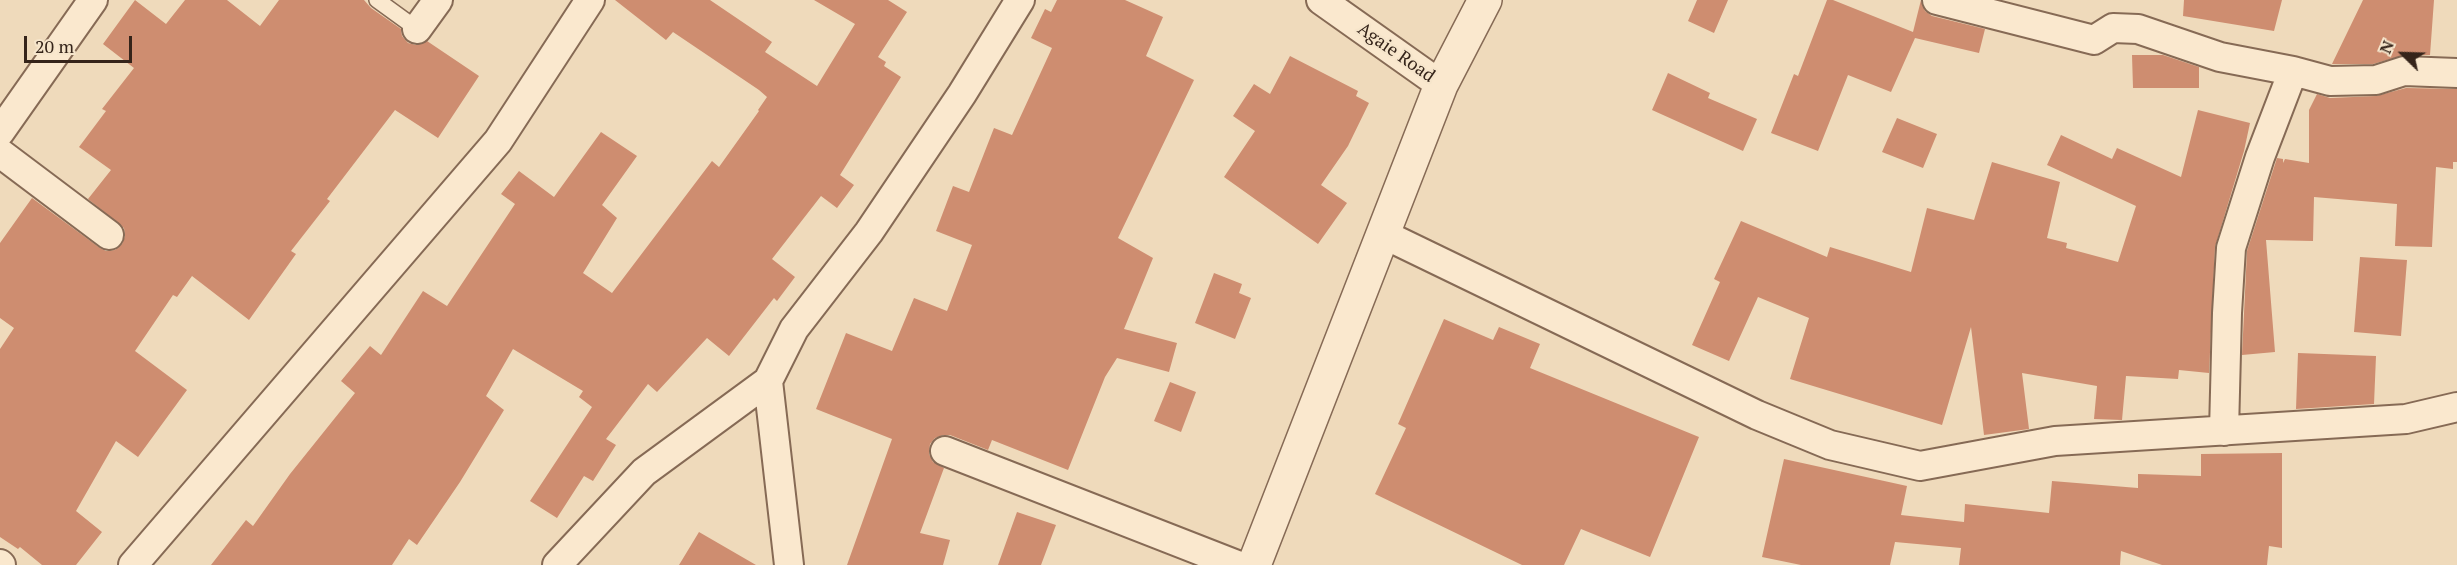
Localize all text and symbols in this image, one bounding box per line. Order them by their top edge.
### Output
street label: Agaie Road [1353,19,1439,87]
scale bar [27,24,135,62]
north arrow [2373,24,2433,84]
text: 20 m [35,34,74,58]
text: N [2374,37,2399,57]

